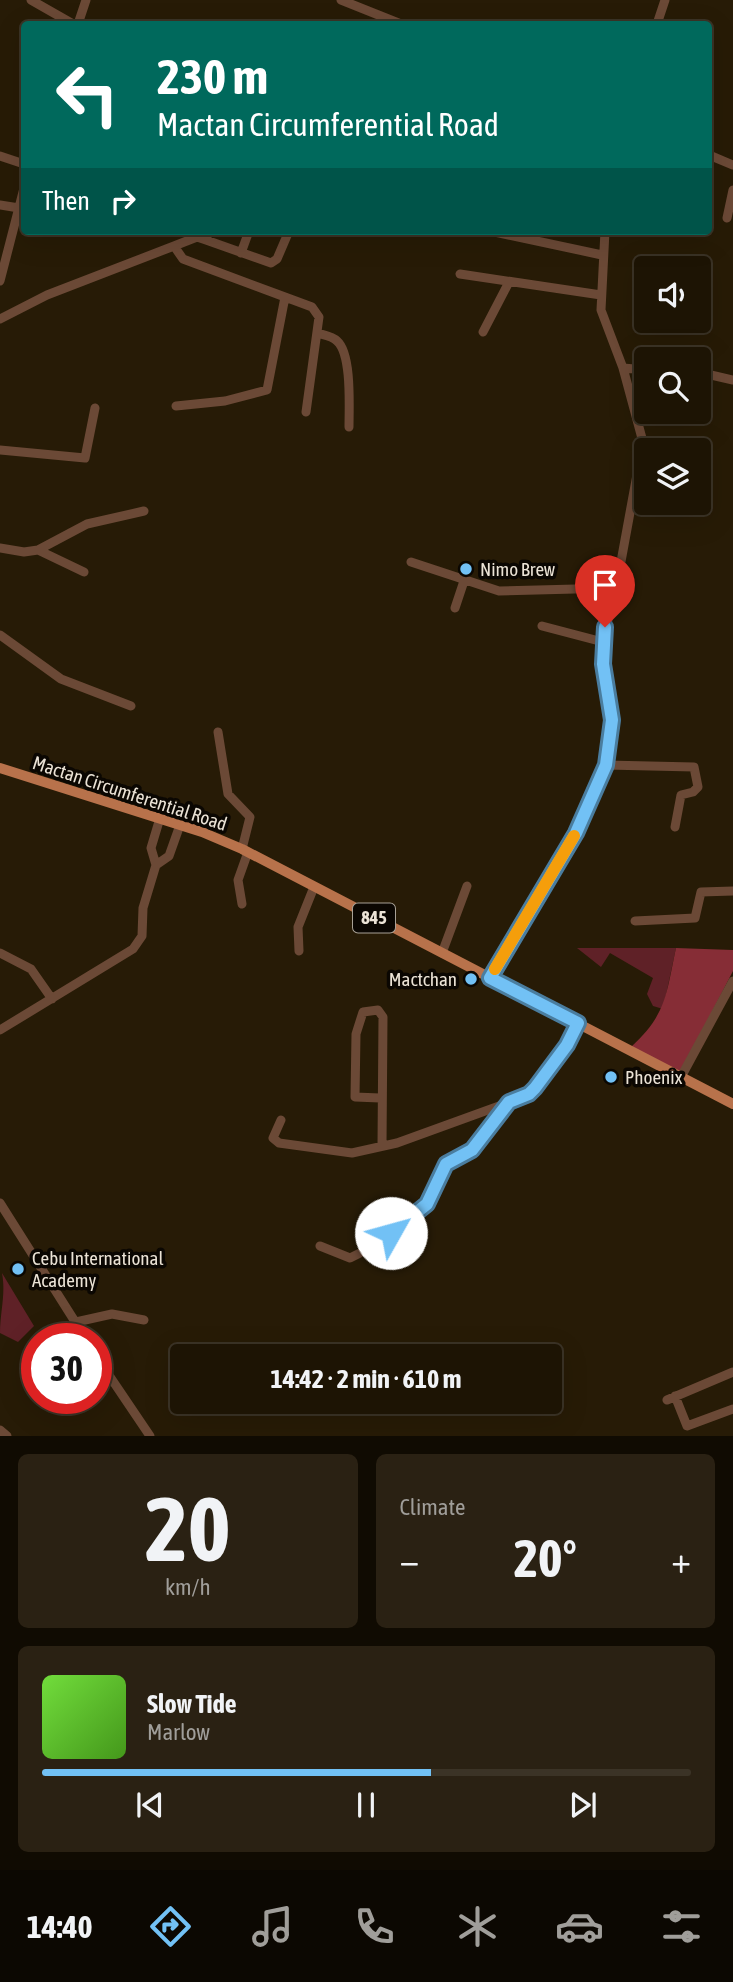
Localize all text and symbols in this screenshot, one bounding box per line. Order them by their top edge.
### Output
text: 230 m [157,48,268,104]
icon: left [42,49,133,140]
text: Mactan Circumferential Road [157,106,499,143]
icon: right [104,182,142,220]
text: Then [42,186,90,216]
map controls [634,256,711,515]
button: sound [634,256,711,333]
button: search [634,347,711,424]
button: layers [634,438,711,515]
pin [575,555,635,627]
place label: Nimo Brew [480,558,556,580]
marker: Nimo Brew [458,561,474,577]
icon: arrive [586,566,624,604]
street label: Mactan Circumferential Road [30,751,230,835]
road number: 845 [353,903,395,932]
place label: Mactchan [389,968,457,990]
marker: Mactchan [463,971,479,987]
place label: Phoenix [625,1066,683,1088]
marker: Phoenix [603,1069,619,1085]
position arrow [354,1196,428,1270]
place label: Cebu International Academy [32,1247,163,1291]
marker: Cebu International Academy [10,1261,26,1277]
speed limit sign: 30 [21,1323,112,1414]
text: 14:42 · 2 min · 610 m [271,1364,461,1394]
text: 20 [145,1476,231,1580]
text: Climate [400,1494,465,1520]
text: 20° [514,1528,577,1588]
text: − [400,1538,419,1581]
text: + [671,1538,691,1581]
text: km/h [165,1574,211,1600]
text: Slow Tide [147,1689,237,1719]
text: Marlow [147,1719,210,1745]
icon: previous [131,1786,169,1824]
icon: pause [347,1786,385,1824]
icon: next [564,1786,602,1824]
icon: directions [146,1902,195,1951]
icon: music [248,1902,297,1951]
icon: phone [350,1902,399,1951]
icon: climate [453,1902,502,1951]
icon: car [555,1902,604,1951]
icon: filters [657,1902,706,1951]
text: 14:40 [27,1908,93,1945]

